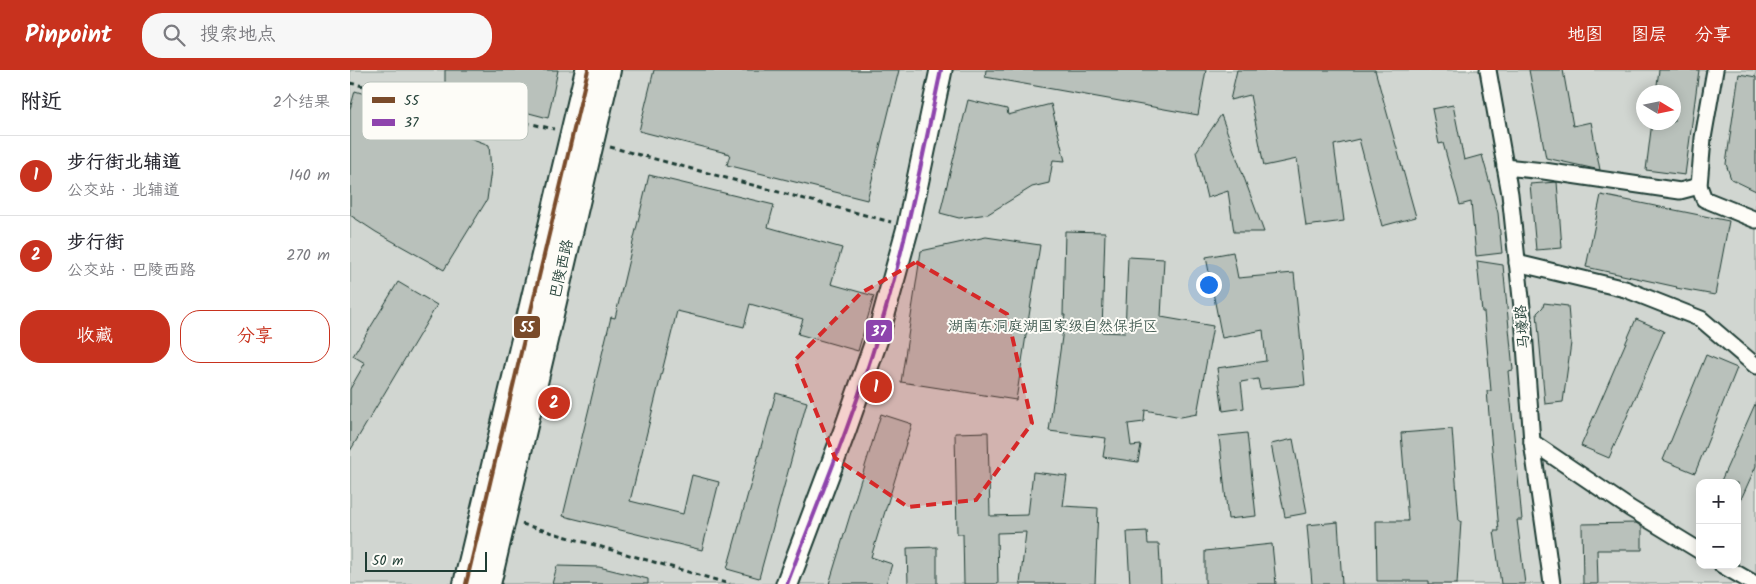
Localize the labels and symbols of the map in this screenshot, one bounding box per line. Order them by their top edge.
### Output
legend [362,82,528,140]
north arrow [1636,85,1681,130]
text: 55 [404,90,421,112]
text: 37 [404,112,419,134]
street label: 巴陵西路 [544,237,580,301]
your location [1196,272,1222,298]
street label: 马壕路 [1509,304,1537,350]
line badge: 55 [513,315,541,339]
park label: 湖南东洞庭湖国家级自然保护区 [948,315,1158,339]
text: 55 [519,317,536,339]
line badge: 37 [865,319,893,343]
text: 37 [871,321,887,343]
pin: 1 [860,368,892,406]
pin: 2 [538,384,570,422]
scale bar [365,549,488,572]

